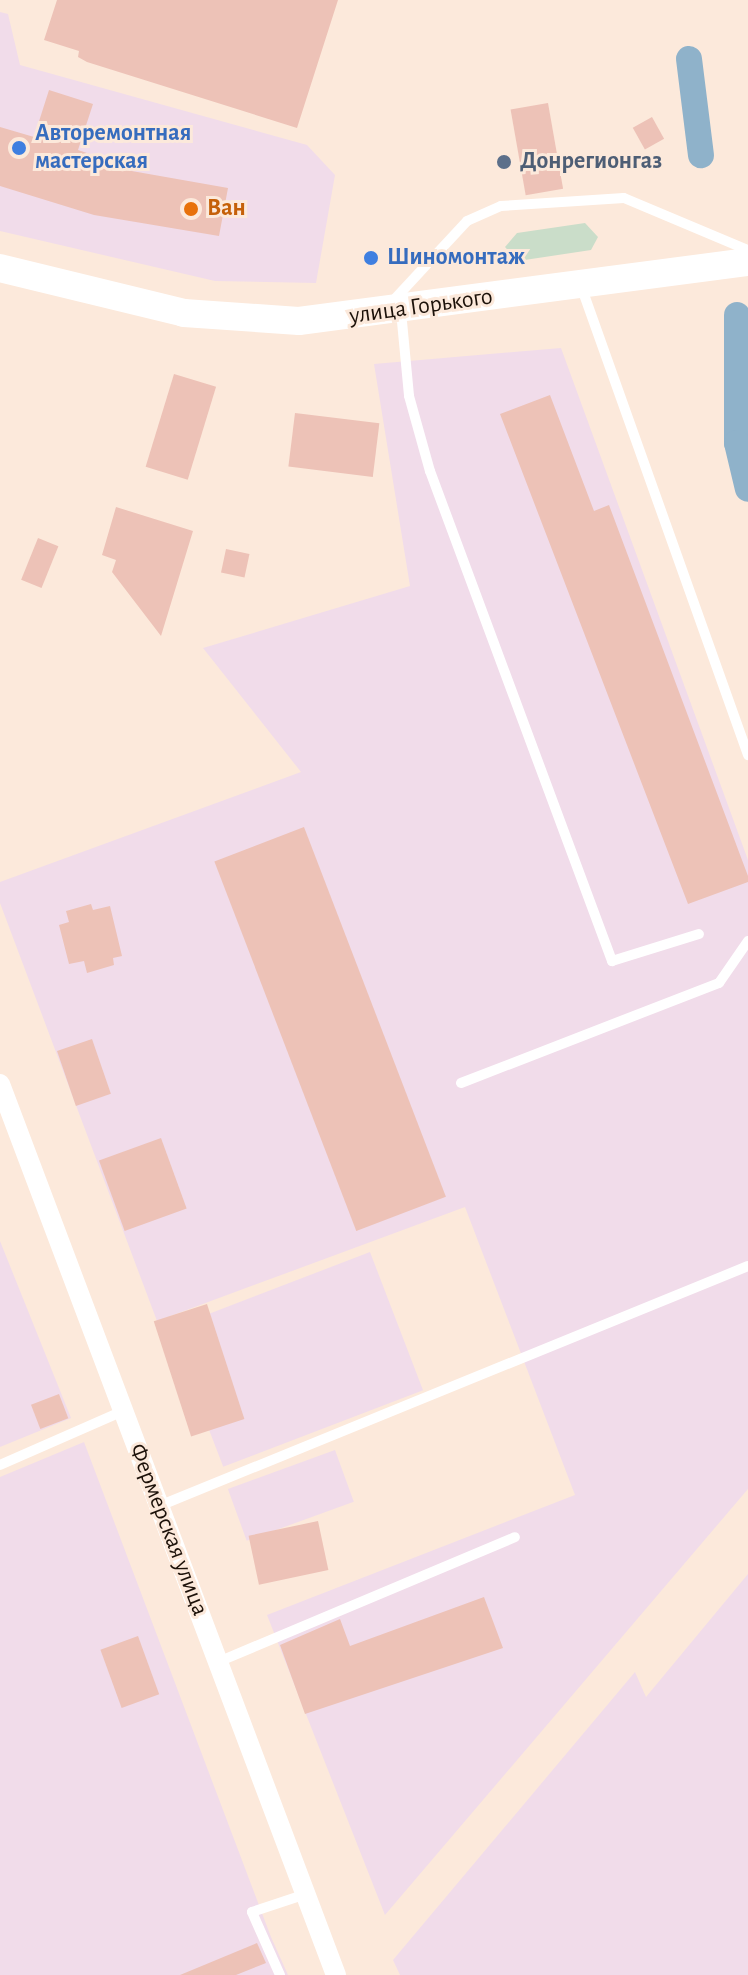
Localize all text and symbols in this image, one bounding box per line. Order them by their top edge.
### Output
place label: Авторемонтная мастерская [35,120,191,176]
marker: Авторемонтная мастерская [10,139,28,157]
place label: Донрегионгаз [520,148,662,176]
marker: Донрегионгаз [495,153,513,171]
place label: Ван [207,195,246,223]
marker: Ван [182,200,200,218]
place label: Шиномонтаж [387,244,525,272]
marker: Шиномонтаж [362,249,380,267]
street label: улица Горького [348,283,494,331]
street label: Фермерская улица [122,1440,214,1620]

